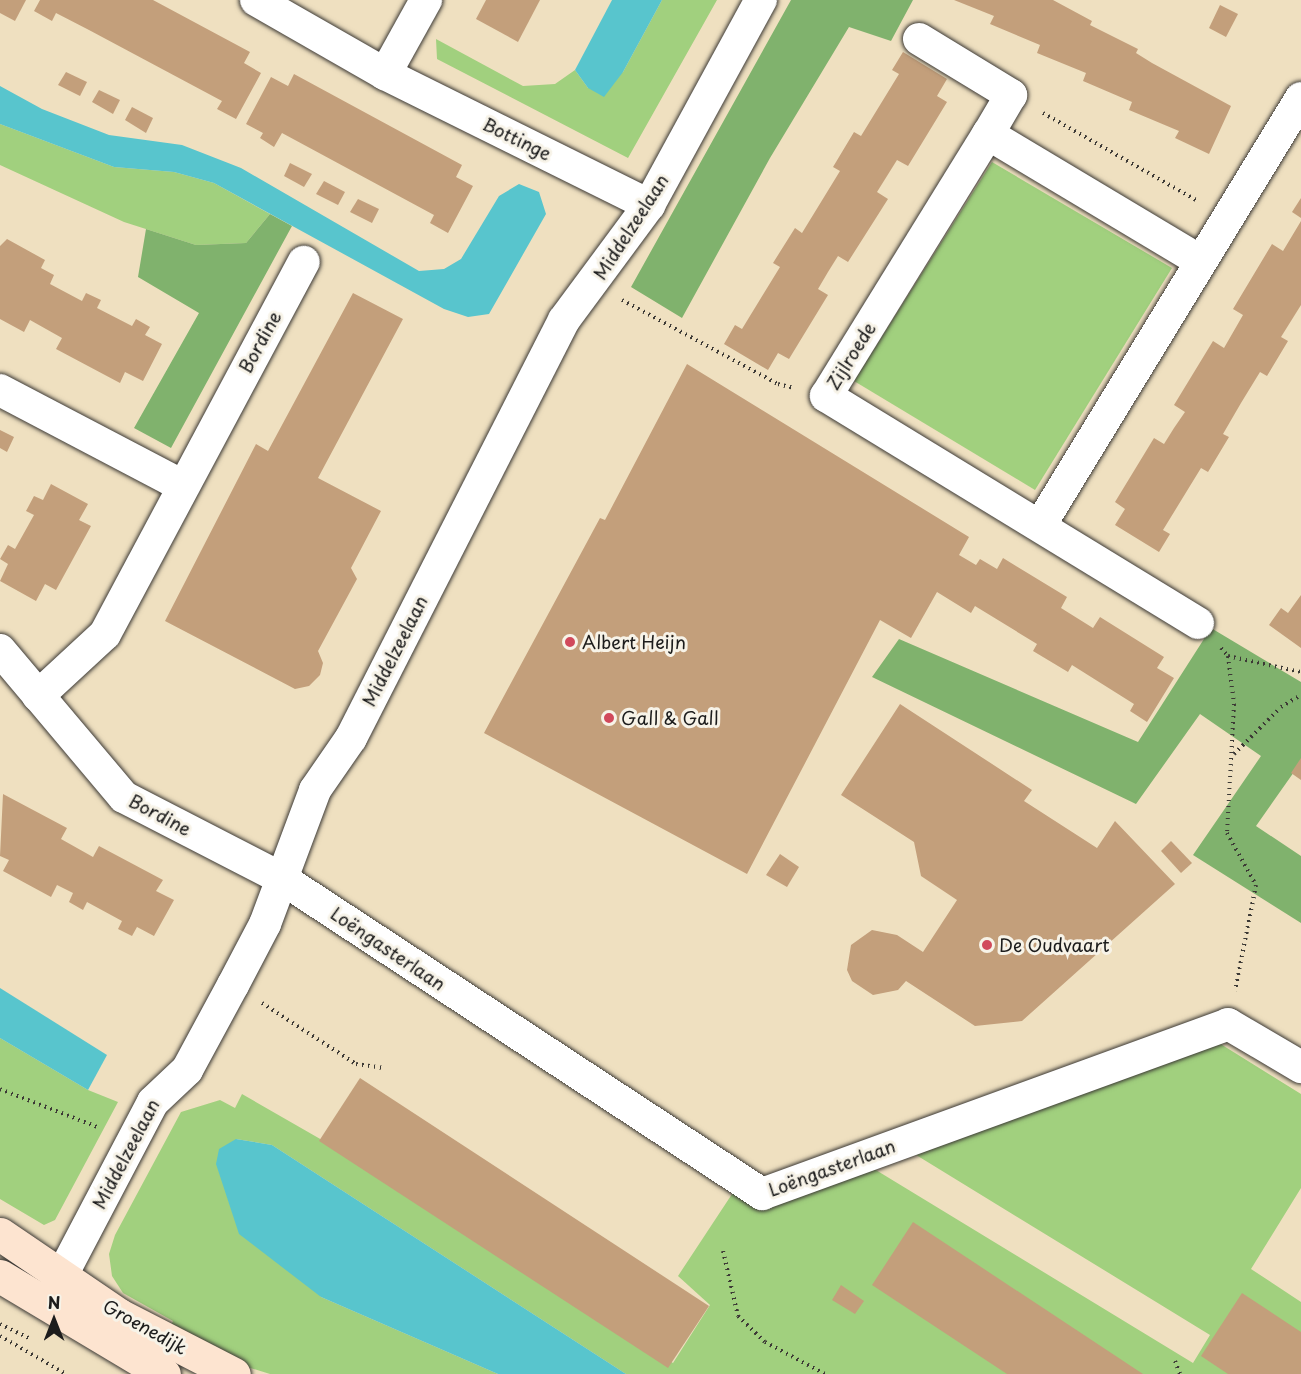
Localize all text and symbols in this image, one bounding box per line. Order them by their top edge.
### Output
street label: Bottinge [479,113,555,165]
street label: Middelzeelaan [589,170,673,284]
street label: Bordine [234,307,286,377]
street label: Zijlroede [822,318,880,394]
street label: Middelzeelaan [358,592,432,710]
place label: Albert Heijn [582,631,687,653]
marker: Albert Heijn [563,635,577,649]
place label: Gall & Gall [621,707,721,729]
marker: Gall & Gall [602,711,616,725]
street label: Bordine [125,790,195,840]
street label: Loëngasterlaan [327,903,449,995]
place label: De Oudvaart [999,934,1111,956]
marker: De Oudvaart [980,938,994,952]
street label: Middelzeelaan [88,1095,164,1213]
street label: Loëngasterlaan [766,1135,898,1201]
north arrow [24,1290,84,1350]
text: N [48,1290,60,1314]
street label: Groenedijk [99,1295,191,1359]

